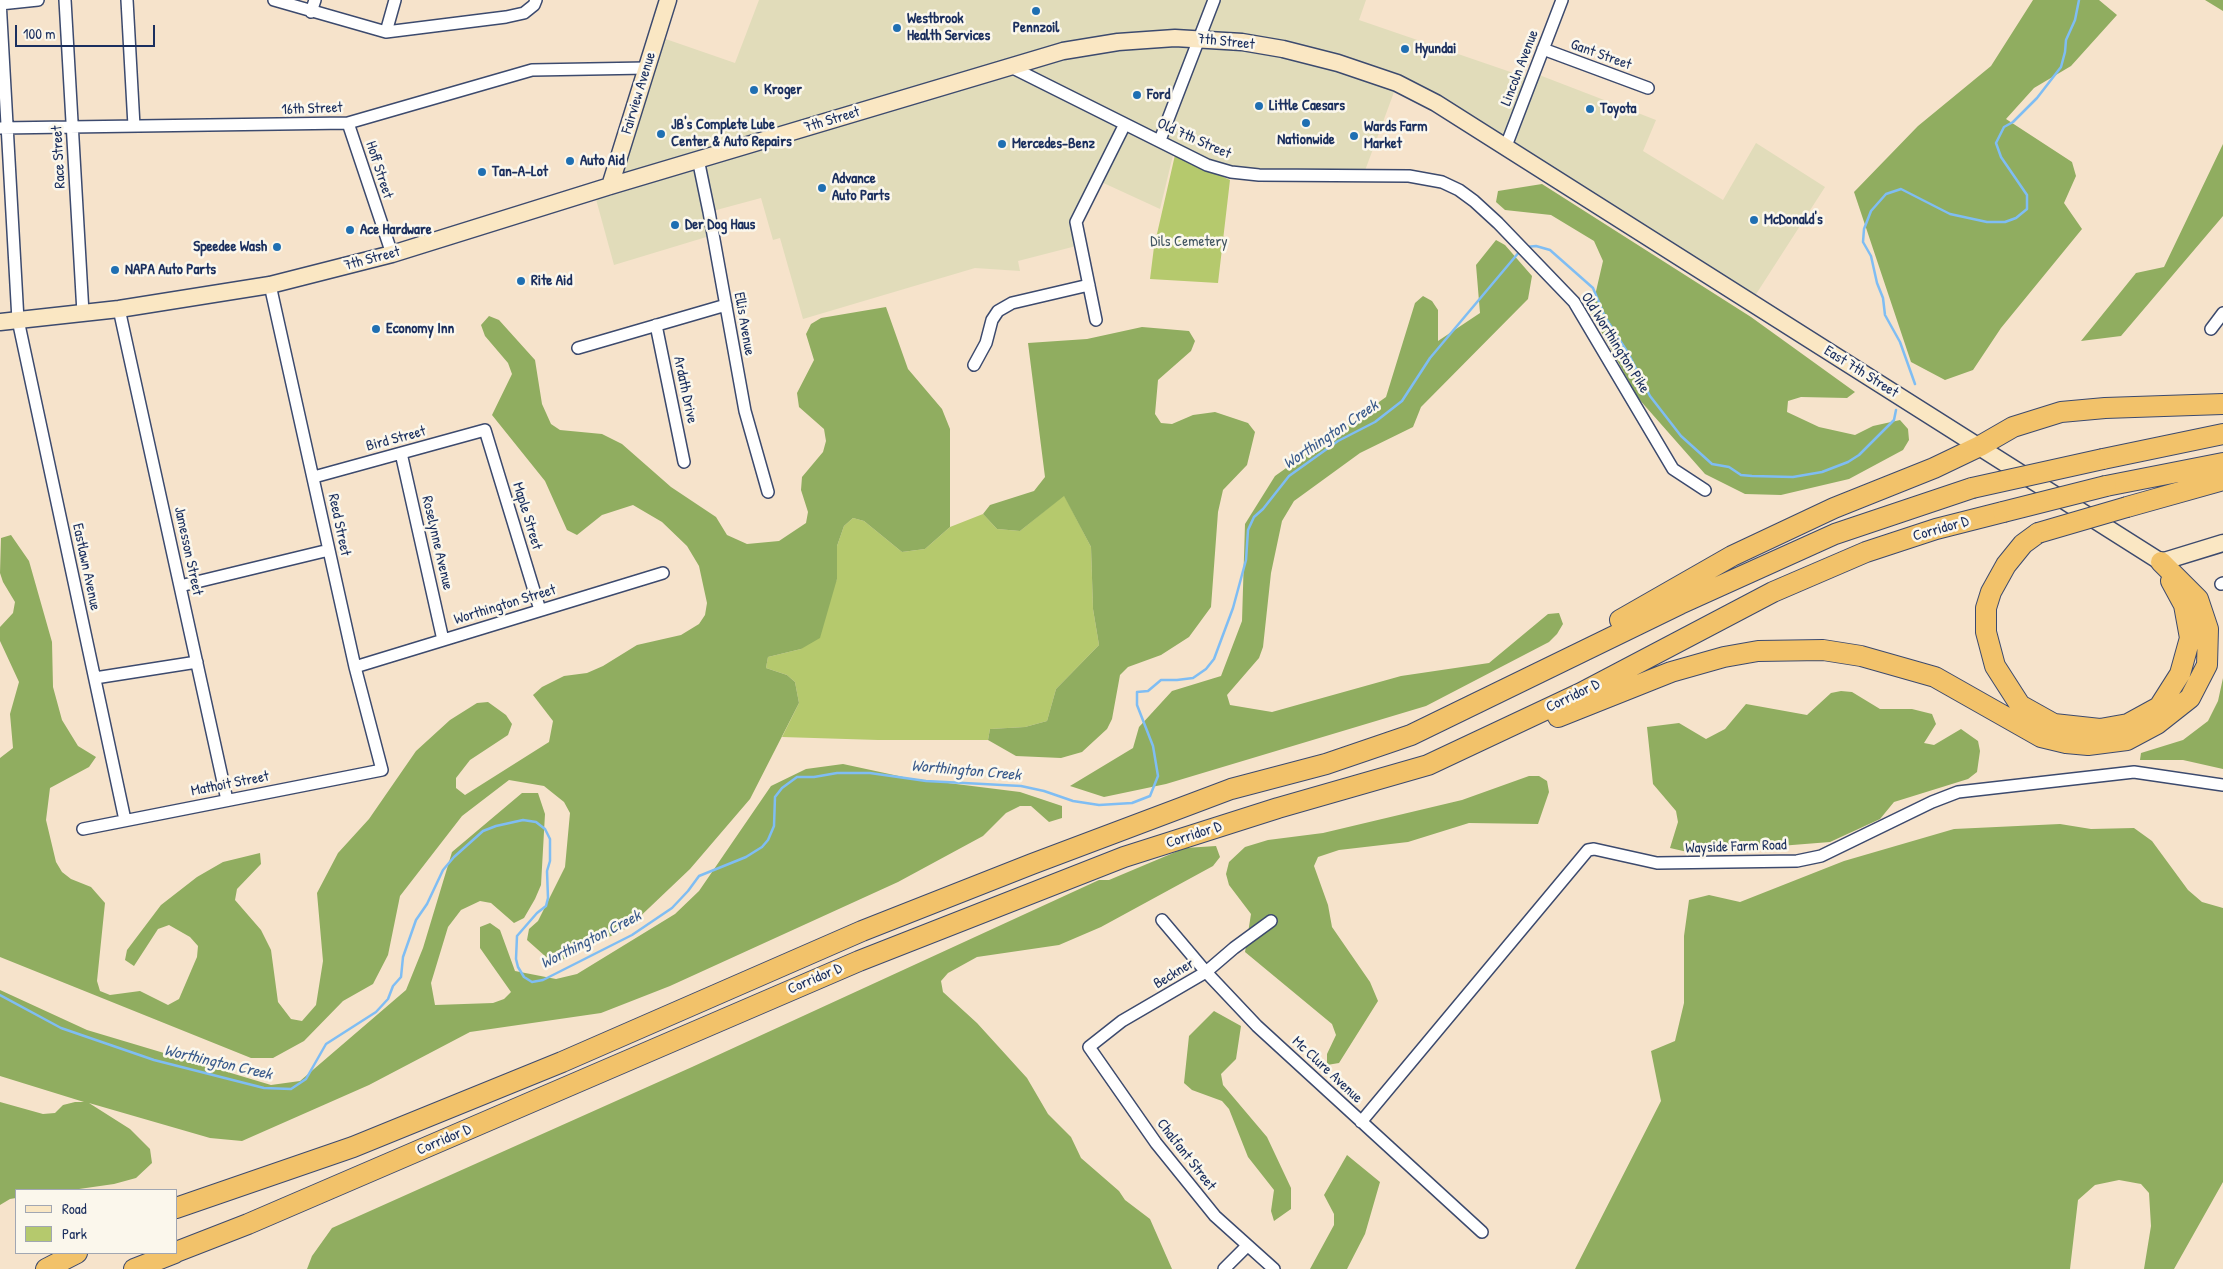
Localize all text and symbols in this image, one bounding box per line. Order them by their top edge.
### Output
marker: Pennzoil [1030,5,1042,17]
place label: Westbrook Health Services [907,10,990,45]
scale bar [18,15,158,47]
place label: Pennzoil [1013,19,1059,37]
marker: Westbrook Health Services [891,22,903,34]
text: 100 m [23,23,56,44]
street label: Lincoln Avenue [1497,28,1543,108]
street label: 7th Street [1197,30,1255,54]
street label: Gant Street [1568,36,1634,74]
place label: Hyundai [1415,40,1456,58]
marker: Hyundai [1399,43,1411,55]
street label: Fairview Avenue [618,50,660,136]
place label: Kroger [764,81,802,99]
marker: Kroger [748,84,760,96]
place label: Ford [1147,86,1170,104]
marker: Ford [1131,89,1143,101]
place label: Little Caesars [1269,97,1345,115]
street label: 16th Street [281,99,343,119]
marker: Little Caesars [1253,100,1265,112]
place label: Toyota [1600,100,1636,118]
street label: 7th Street [802,103,862,137]
marker: Toyota [1584,103,1596,115]
street label: Old 7th Street [1154,115,1234,163]
place label: JB's Complete Lube Center & Auto Repairs [671,116,792,151]
marker: Nationwide [1300,117,1312,129]
place label: Wards Farm Market [1364,118,1427,153]
street label: Race Street [48,125,70,189]
marker: JB's Complete Lube Center & Auto Repairs [655,128,667,140]
marker: Wards Farm Market [1348,130,1360,142]
place label: Nationwide [1277,131,1335,149]
place label: Mercedes-Benz [1012,135,1095,153]
marker: Mercedes-Benz [996,138,1008,150]
street label: Hoff Street [361,139,397,201]
place label: Auto Aid [580,152,625,170]
marker: Auto Aid [564,155,576,167]
place label: Tan-A-Lot [492,163,548,181]
marker: Tan-A-Lot [476,166,488,178]
place label: Advance Auto Parts [832,170,890,205]
marker: Advance Auto Parts [816,182,828,194]
place label: McDonald's [1764,211,1823,229]
marker: McDonald's [1748,214,1760,226]
place label: Der Dog Haus [685,216,755,234]
marker: Der Dog Haus [669,219,681,231]
place label: Ace Hardware [360,221,432,239]
marker: Ace Hardware [344,224,356,236]
park label: Dils Cemetery [1150,233,1228,251]
place label: Speedee Wash [193,238,267,256]
marker: Speedee Wash [271,241,283,253]
street label: 7th Street [342,243,402,275]
place label: NAPA Auto Parts [125,261,216,279]
marker: NAPA Auto Parts [109,264,121,276]
place label: Rite Aid [531,272,572,290]
marker: Rite Aid [515,275,527,287]
street label: Old Worthington Pike [1577,289,1653,397]
street label: Ellis Avenue [730,291,758,357]
place label: Economy Inn [386,320,454,338]
marker: Economy Inn [370,323,382,335]
street label: East 7th Street [1821,342,1901,402]
street label: Ardath Drive [669,355,701,425]
water label: Worthington Creek [1280,396,1382,474]
street label: Bird Street [364,422,428,456]
street label: Maple Street [508,480,546,552]
street label: Reed Street [324,492,354,558]
street label: Roselynne Avenue [417,494,457,592]
street label: Jamesson Street [170,505,206,597]
street label: Corridor D [1911,512,1971,546]
street label: Eastlawn Avenue [68,522,104,612]
street label: Worthington Street [452,581,558,629]
street label: Corridor D [1543,675,1603,717]
water label: Worthington Creek [910,757,1022,785]
street label: Mathoit Street [189,768,271,800]
street label: Corridor D [1164,818,1224,852]
street label: Wayside Farm Road [1685,836,1787,858]
water label: Worthington Creek [538,907,644,973]
street label: Beckner [1150,955,1198,993]
street label: Corridor D [785,959,845,999]
street label: Mc Clure Avenue [1288,1033,1366,1107]
water label: Worthington Creek [162,1041,274,1085]
street label: Chalfant Street [1152,1116,1220,1194]
street label: Corridor D [414,1120,474,1160]
legend [15,1189,178,1254]
text: Road [62,1198,87,1219]
text: Park [62,1223,87,1244]

